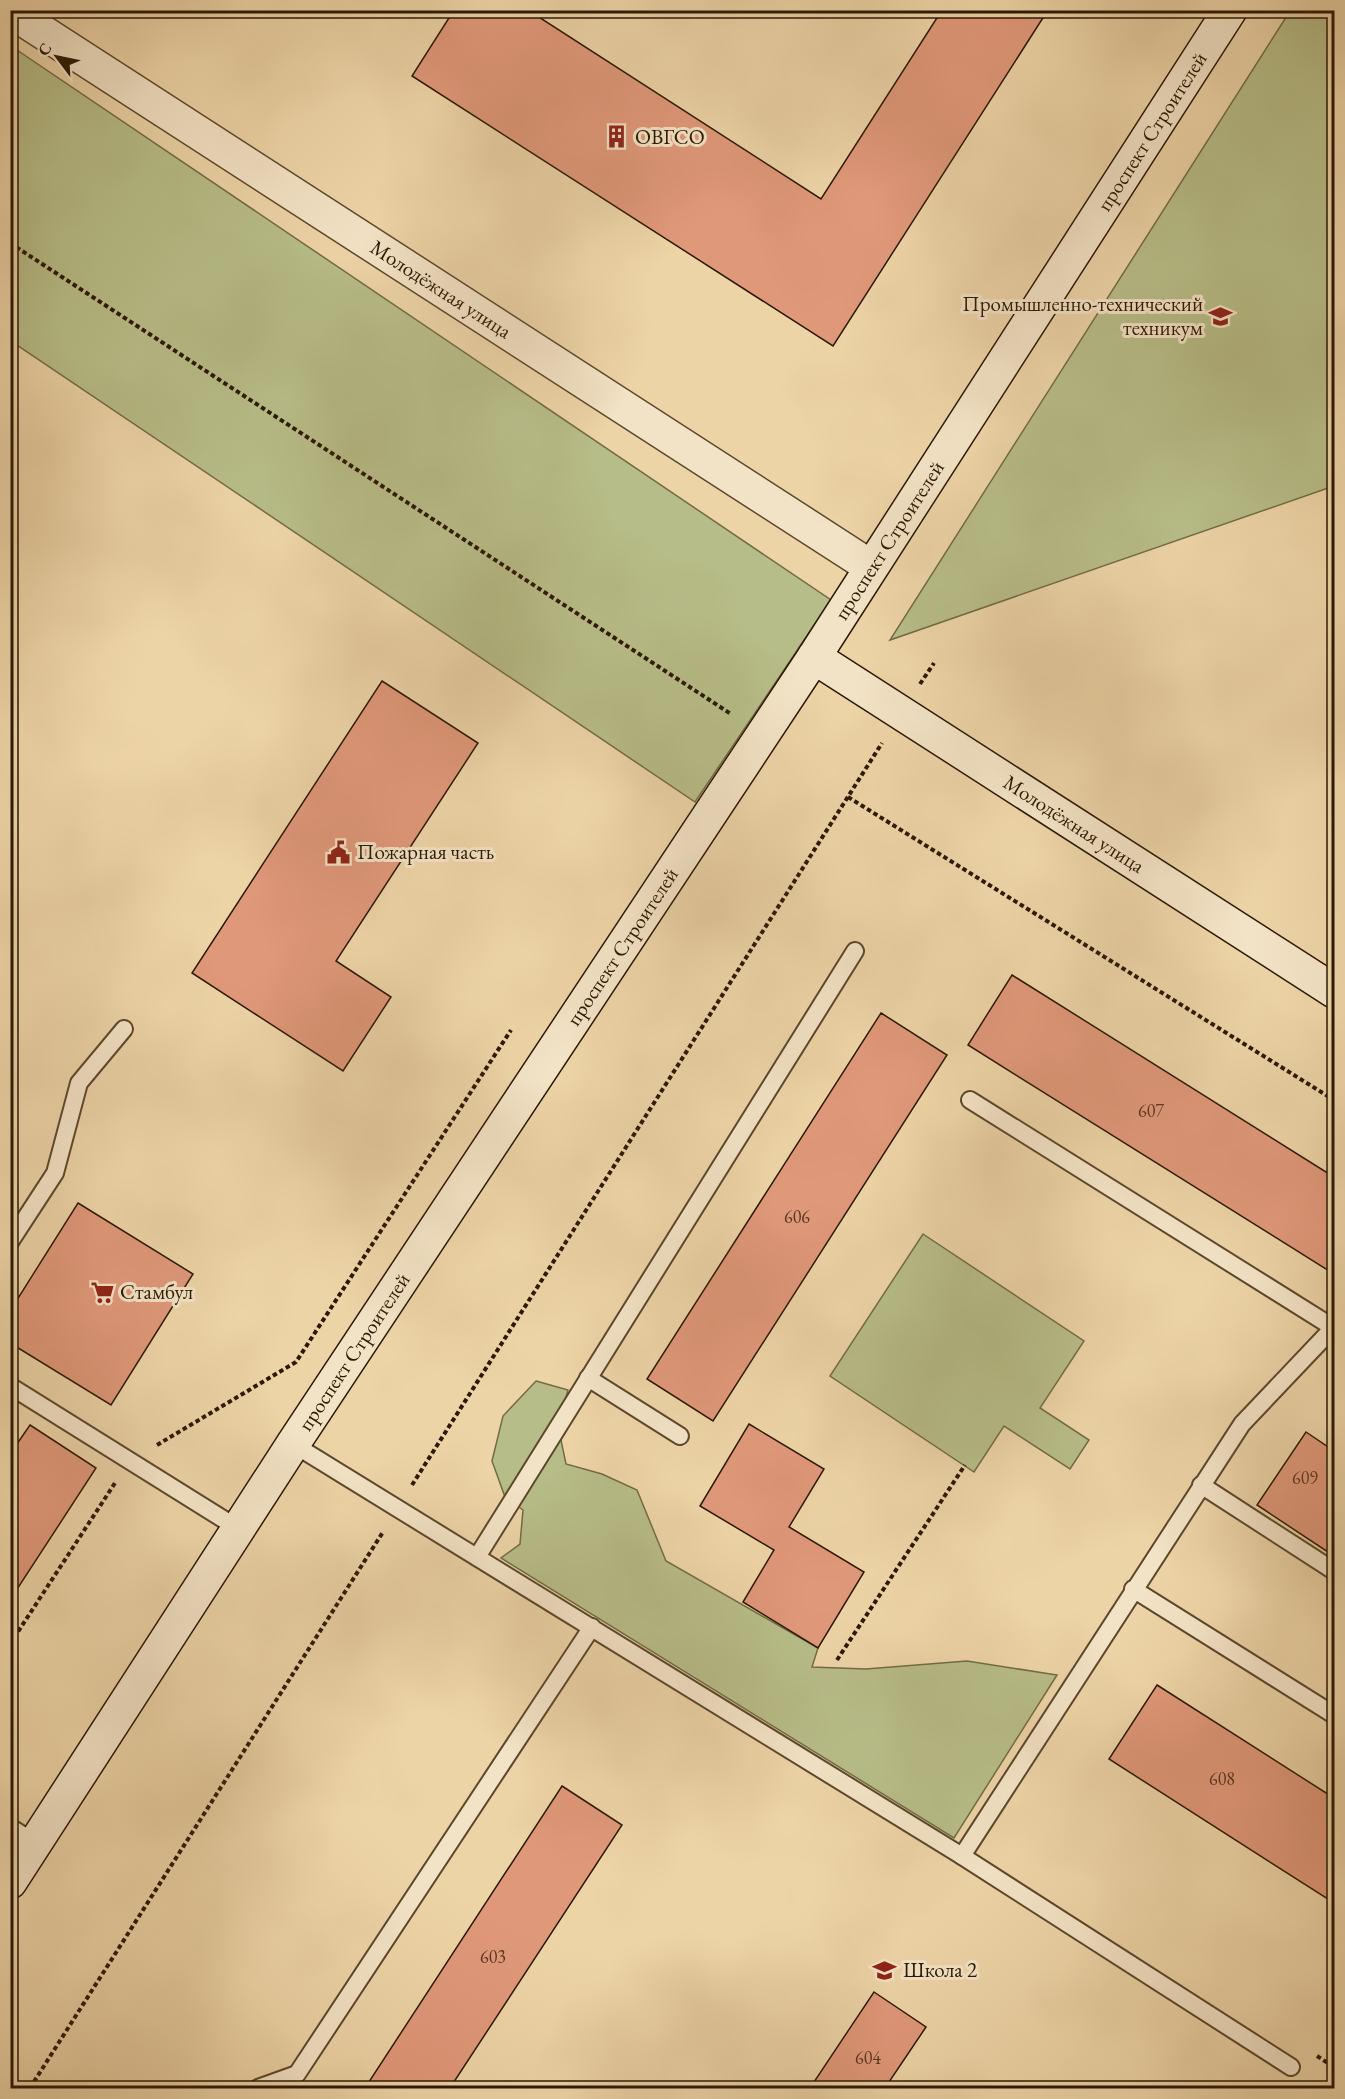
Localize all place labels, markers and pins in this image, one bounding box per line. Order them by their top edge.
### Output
place label: ОВГСО [635,123,705,150]
building icon: ОВГСО [604,124,630,150]
place label: Промышленно-технический техникум [962,290,1203,341]
school or university icon: Промышленно-технический техникум [1208,303,1234,329]
place label: Пожарная часть [357,838,494,865]
public building icon: Пожарная часть [326,839,352,865]
place label: Стамбул [120,1278,193,1305]
supermarket icon: Стамбул [89,1279,115,1305]
place label: Школа 2 [903,1956,977,1983]
school or university icon: Школа 2 [872,1957,898,1983]

